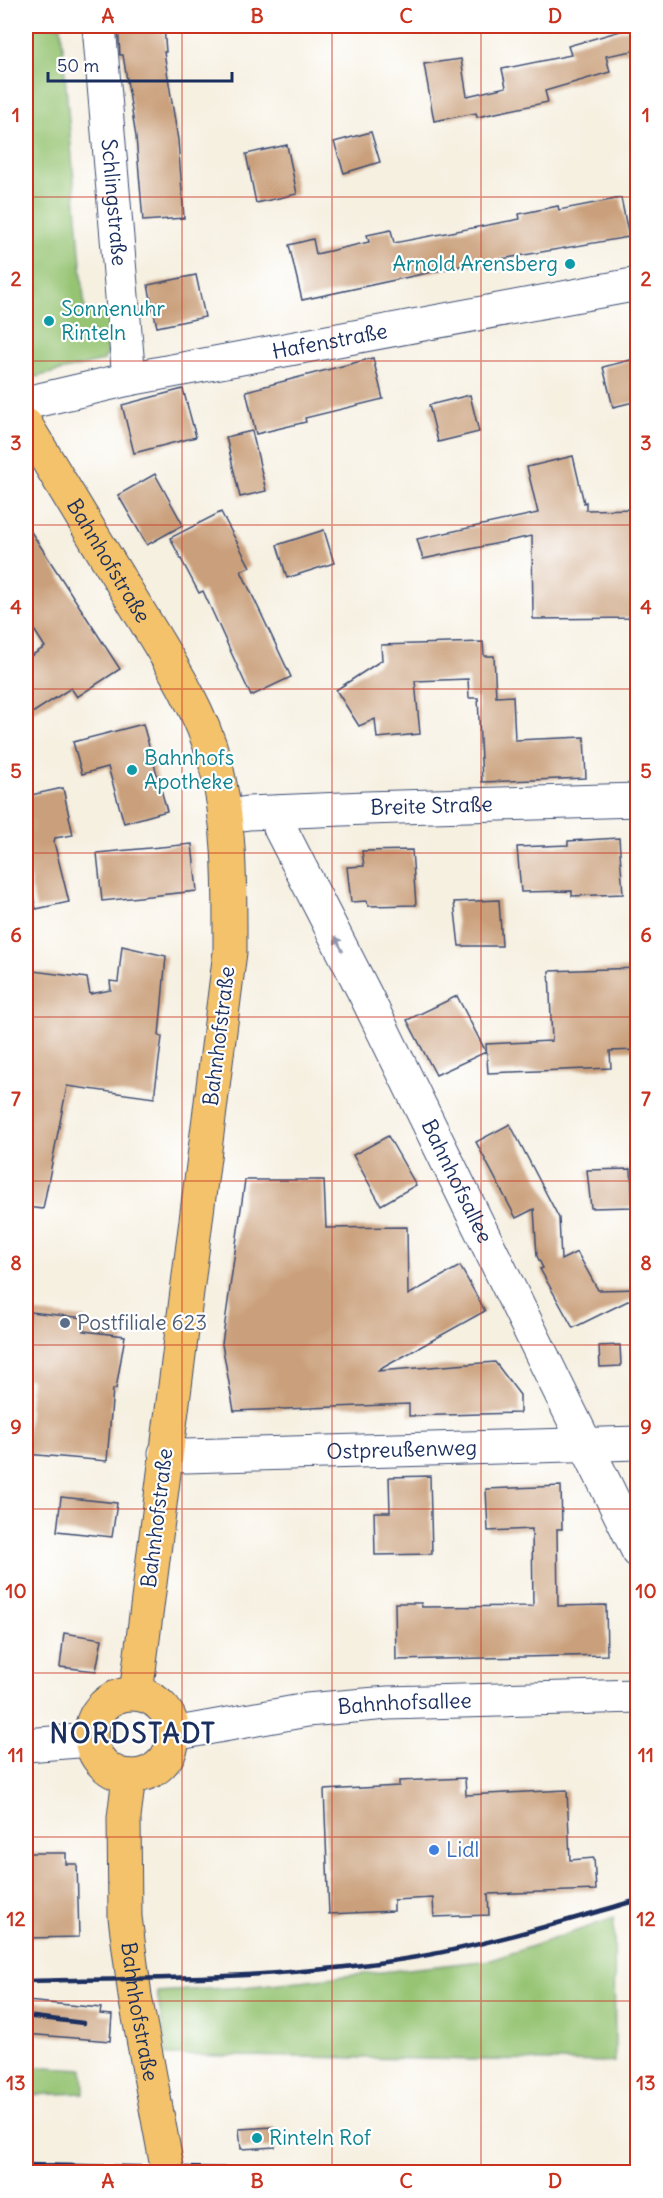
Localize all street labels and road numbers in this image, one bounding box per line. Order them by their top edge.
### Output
street label: Schlingstraße [96,138,133,267]
street label: Hafenstraße [270,317,390,365]
street label: Bahnhofstraße [61,494,157,628]
street label: Breite Straße [370,790,493,821]
street label: Bahnhofstraße [197,965,240,1107]
street label: Bahnhofsallee [416,1115,499,1247]
street label: Ostpreußenweg [326,1434,477,1465]
street label: Bahnhofstraße [135,1447,178,1589]
street label: Bahnhofsallee [336,1687,472,1720]
street label: Bahnhofstraße [115,1940,165,2083]

